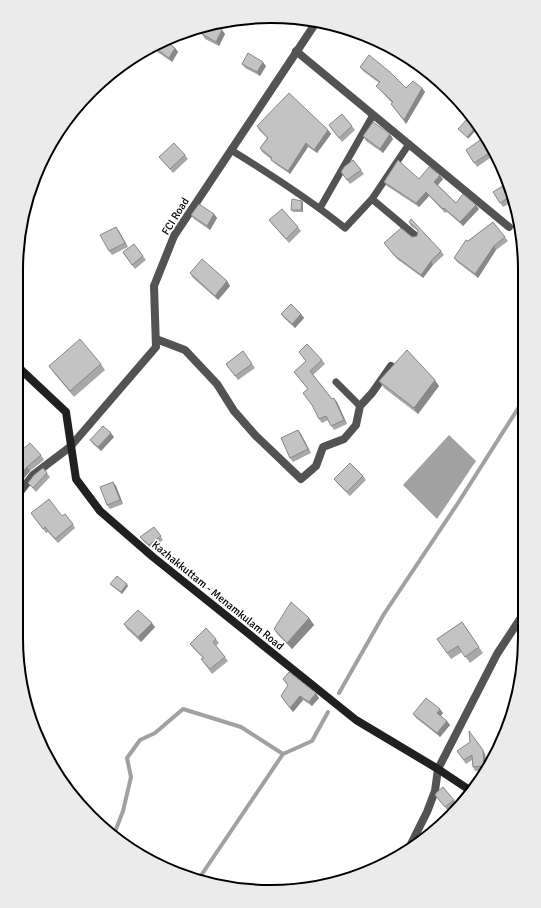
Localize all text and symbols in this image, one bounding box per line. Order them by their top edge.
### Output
street label: FCI Road [159,195,192,237]
street label: Kazhakkuttam - Menamkulam Road [149,538,286,653]

